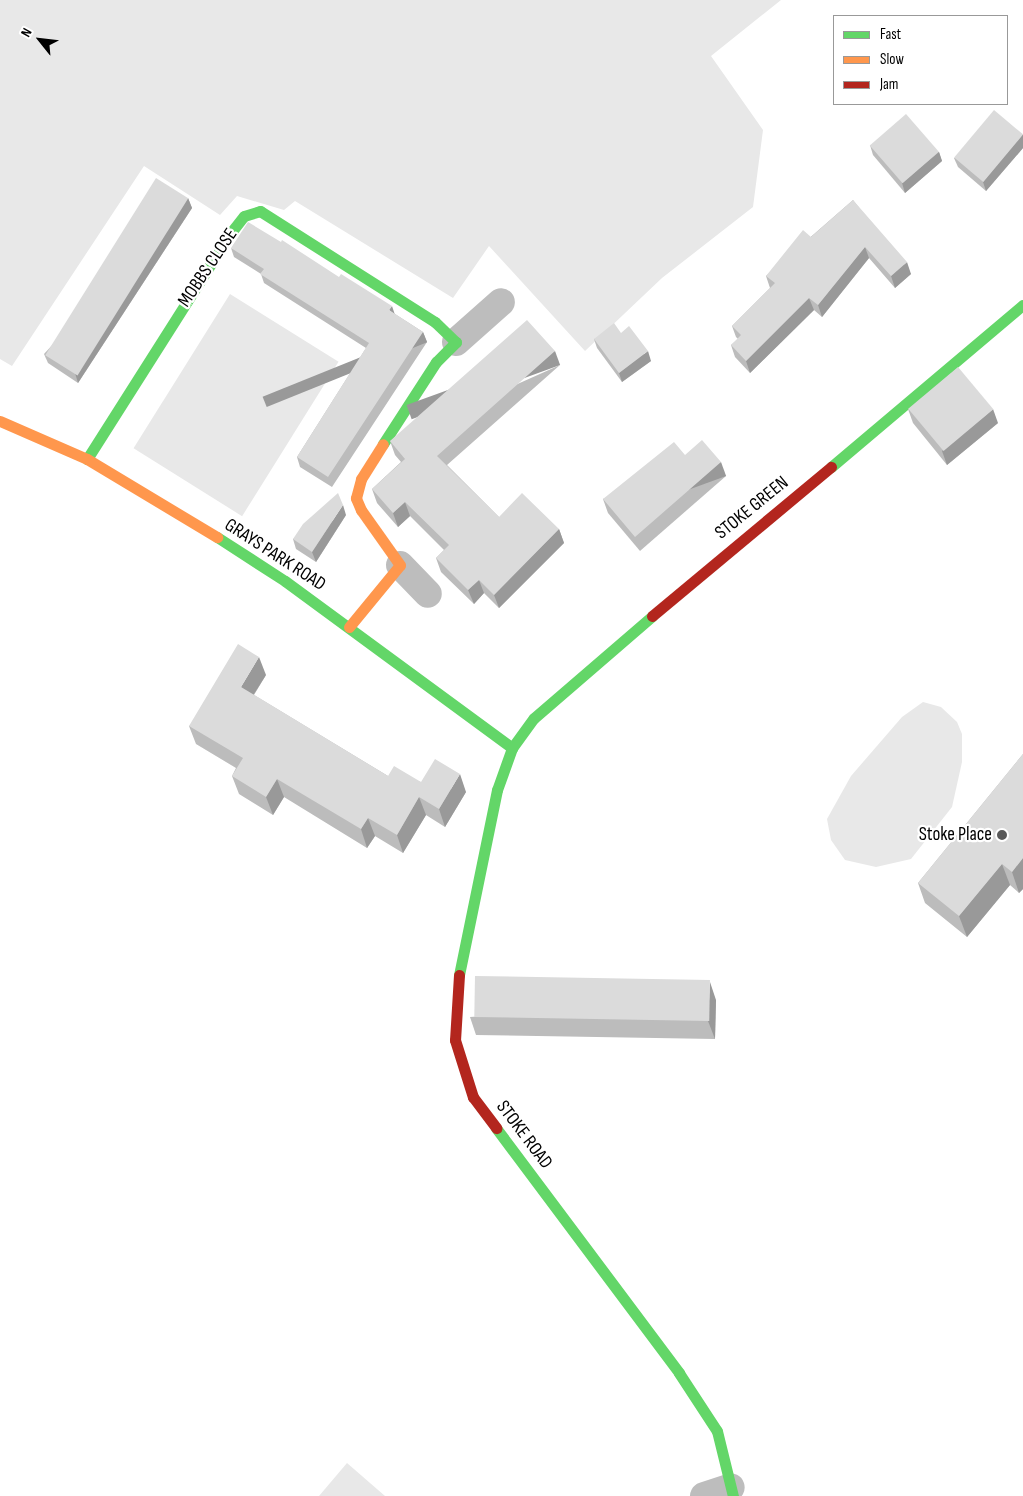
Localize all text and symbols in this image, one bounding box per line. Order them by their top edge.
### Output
north arrow [15,15,65,65]
legend [833,15,1008,105]
text: N [17,25,36,40]
text: Fast [880,25,901,44]
text: Slow [880,50,904,69]
text: Jam [880,75,898,94]
street label: MOBBS CLOSE [173,224,243,312]
street label: STOKE GREEN [711,472,793,544]
street label: GRAYS PARK ROAD [220,514,330,596]
place label: Stoke Place [919,824,992,846]
marker: Stoke Place [996,829,1008,841]
street label: STOKE ROAD [491,1096,557,1174]

